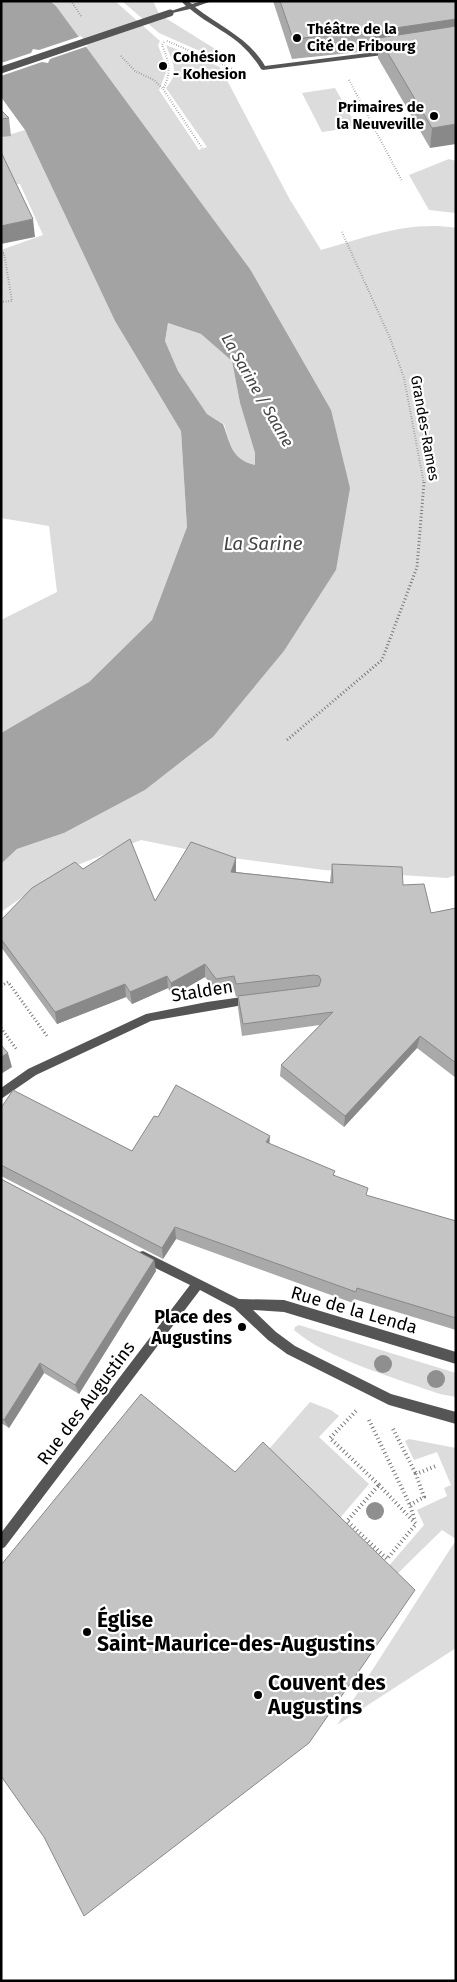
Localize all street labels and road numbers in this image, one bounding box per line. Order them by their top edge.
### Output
street label: Grandes-Rames [407,374,443,482]
street label: Stalden [170,975,234,1007]
street label: Rue de la Lenda [288,1281,420,1339]
street label: Rue des Augustins [32,1337,140,1469]

